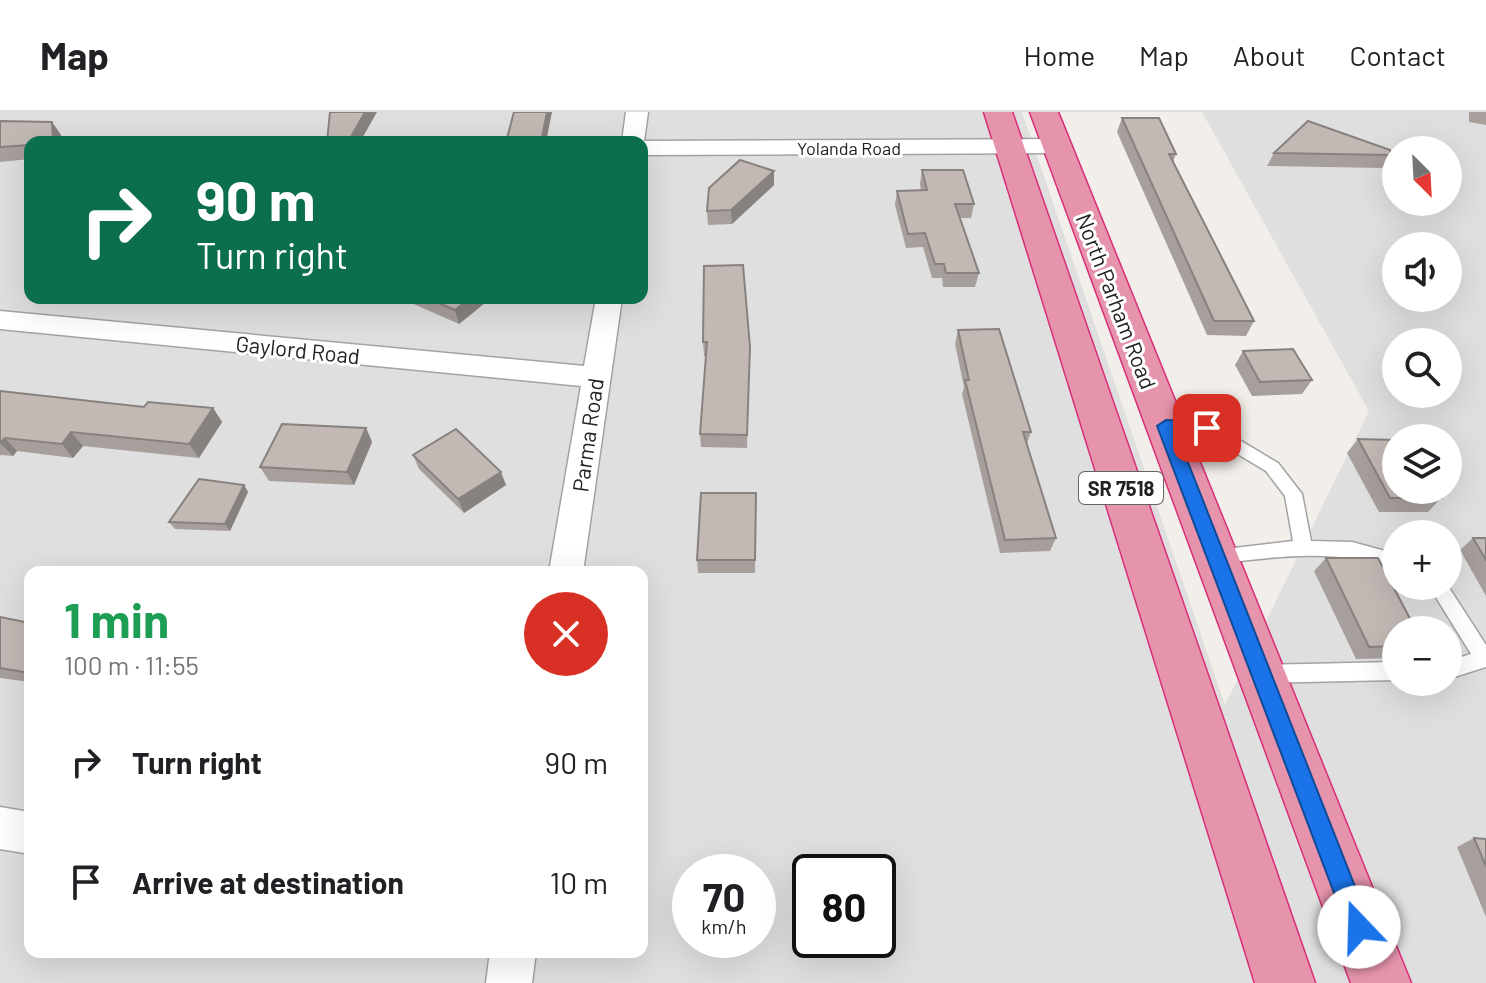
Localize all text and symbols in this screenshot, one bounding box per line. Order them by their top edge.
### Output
text: Map [40,32,109,78]
text: Home [1024,38,1095,72]
text: Map [1139,38,1189,72]
text: About [1233,38,1305,72]
text: Contact [1349,38,1446,72]
north arrow [1382,136,1462,216]
map controls [1382,136,1462,696]
street label: Yolanda Road [797,137,901,159]
text: 90 m [196,165,316,232]
icon: right [64,168,168,272]
street label: North Parham Road [1072,210,1162,392]
button: sound [1382,232,1462,312]
text: Turn right [196,233,348,276]
button: search [1382,328,1462,408]
street label: Gaylord Road [235,330,361,368]
street label: Parma Road [566,376,608,494]
pin [1173,394,1241,462]
icon: arrive [1185,406,1229,450]
button: layers [1382,424,1462,504]
road number: SR 7518 [1079,472,1163,504]
button: + [1382,520,1462,600]
text: 1 min [64,590,169,648]
button: close [524,592,608,676]
button: − [1382,616,1462,696]
text: 100 m · 11:55 [64,649,199,680]
icon: right [64,740,108,784]
text: Turn right [132,744,262,780]
text: 90 m [545,744,608,780]
speed limit sign: 80 [792,854,896,958]
icon: arrive [64,860,108,904]
text: Arrive at destination [132,864,404,900]
text: 10 m [550,864,608,900]
text: 70 [703,872,745,920]
position arrow [1317,885,1401,969]
text: km/h [701,914,747,938]

